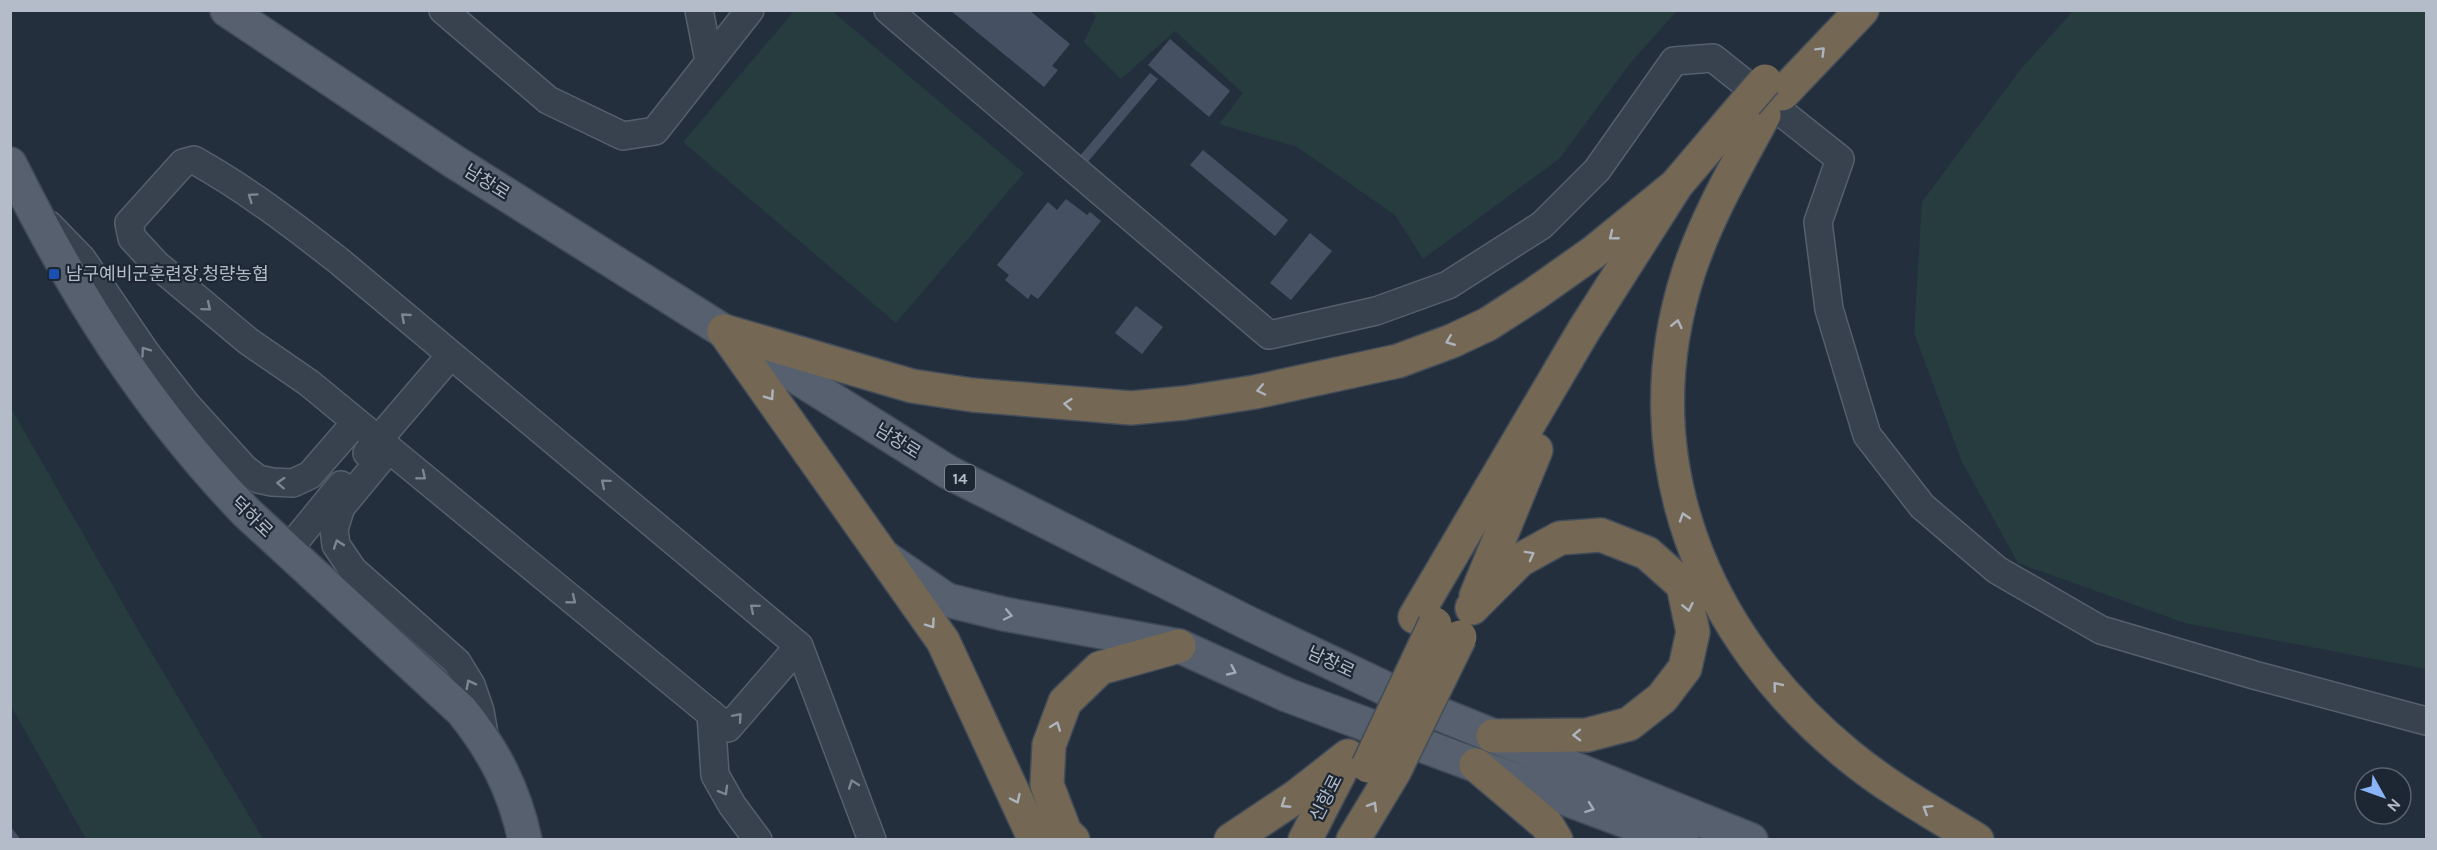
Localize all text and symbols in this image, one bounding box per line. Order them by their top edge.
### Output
one-way arrow [1813,48,1824,59]
street label: 남창로 [460,160,514,204]
one-way arrow [248,193,259,204]
one-way arrow [1609,229,1620,240]
place label: 남구예비군훈련장,청량농협 [66,263,268,285]
marker: 남구예비군훈련장,청량농협 [47,267,61,281]
one-way arrow [200,300,211,311]
one-way arrow [401,314,412,325]
one-way arrow [1669,320,1682,330]
one-way arrow [1445,334,1456,346]
one-way arrow [141,346,152,357]
one-way arrow [1257,383,1267,396]
one-way arrow [763,390,774,401]
one-way arrow [1063,398,1072,411]
street label: 남창로 [871,419,925,463]
road number: 14 [945,465,975,491]
one-way arrow [415,469,426,480]
one-way arrow [277,476,286,489]
one-way arrow [601,480,612,491]
street label: 덕하로 [226,492,278,542]
one-way arrow [1679,512,1691,523]
one-way arrow [332,540,345,550]
one-way arrow [1524,551,1535,562]
one-way arrow [566,593,577,604]
one-way arrow [1681,602,1694,612]
one-way arrow [750,605,761,616]
one-way arrow [1003,607,1013,620]
one-way arrow [924,618,935,629]
street label: 남창로 [1304,642,1358,682]
one-way arrow [1226,663,1237,675]
one-way arrow [465,680,477,691]
one-way arrow [1774,682,1785,693]
one-way arrow [730,713,741,724]
one-way arrow [1049,721,1062,732]
one-way arrow [1573,728,1582,741]
north arrow [2353,766,2413,826]
street label: 신항로 [1305,771,1347,825]
one-way arrow [847,779,860,790]
one-way arrow [717,785,728,795]
one-way arrow [1009,793,1021,804]
text: N [2383,795,2405,816]
one-way arrow [1280,797,1291,808]
one-way arrow [1366,801,1378,812]
one-way arrow [1584,801,1595,813]
one-way arrow [1923,805,1933,817]

